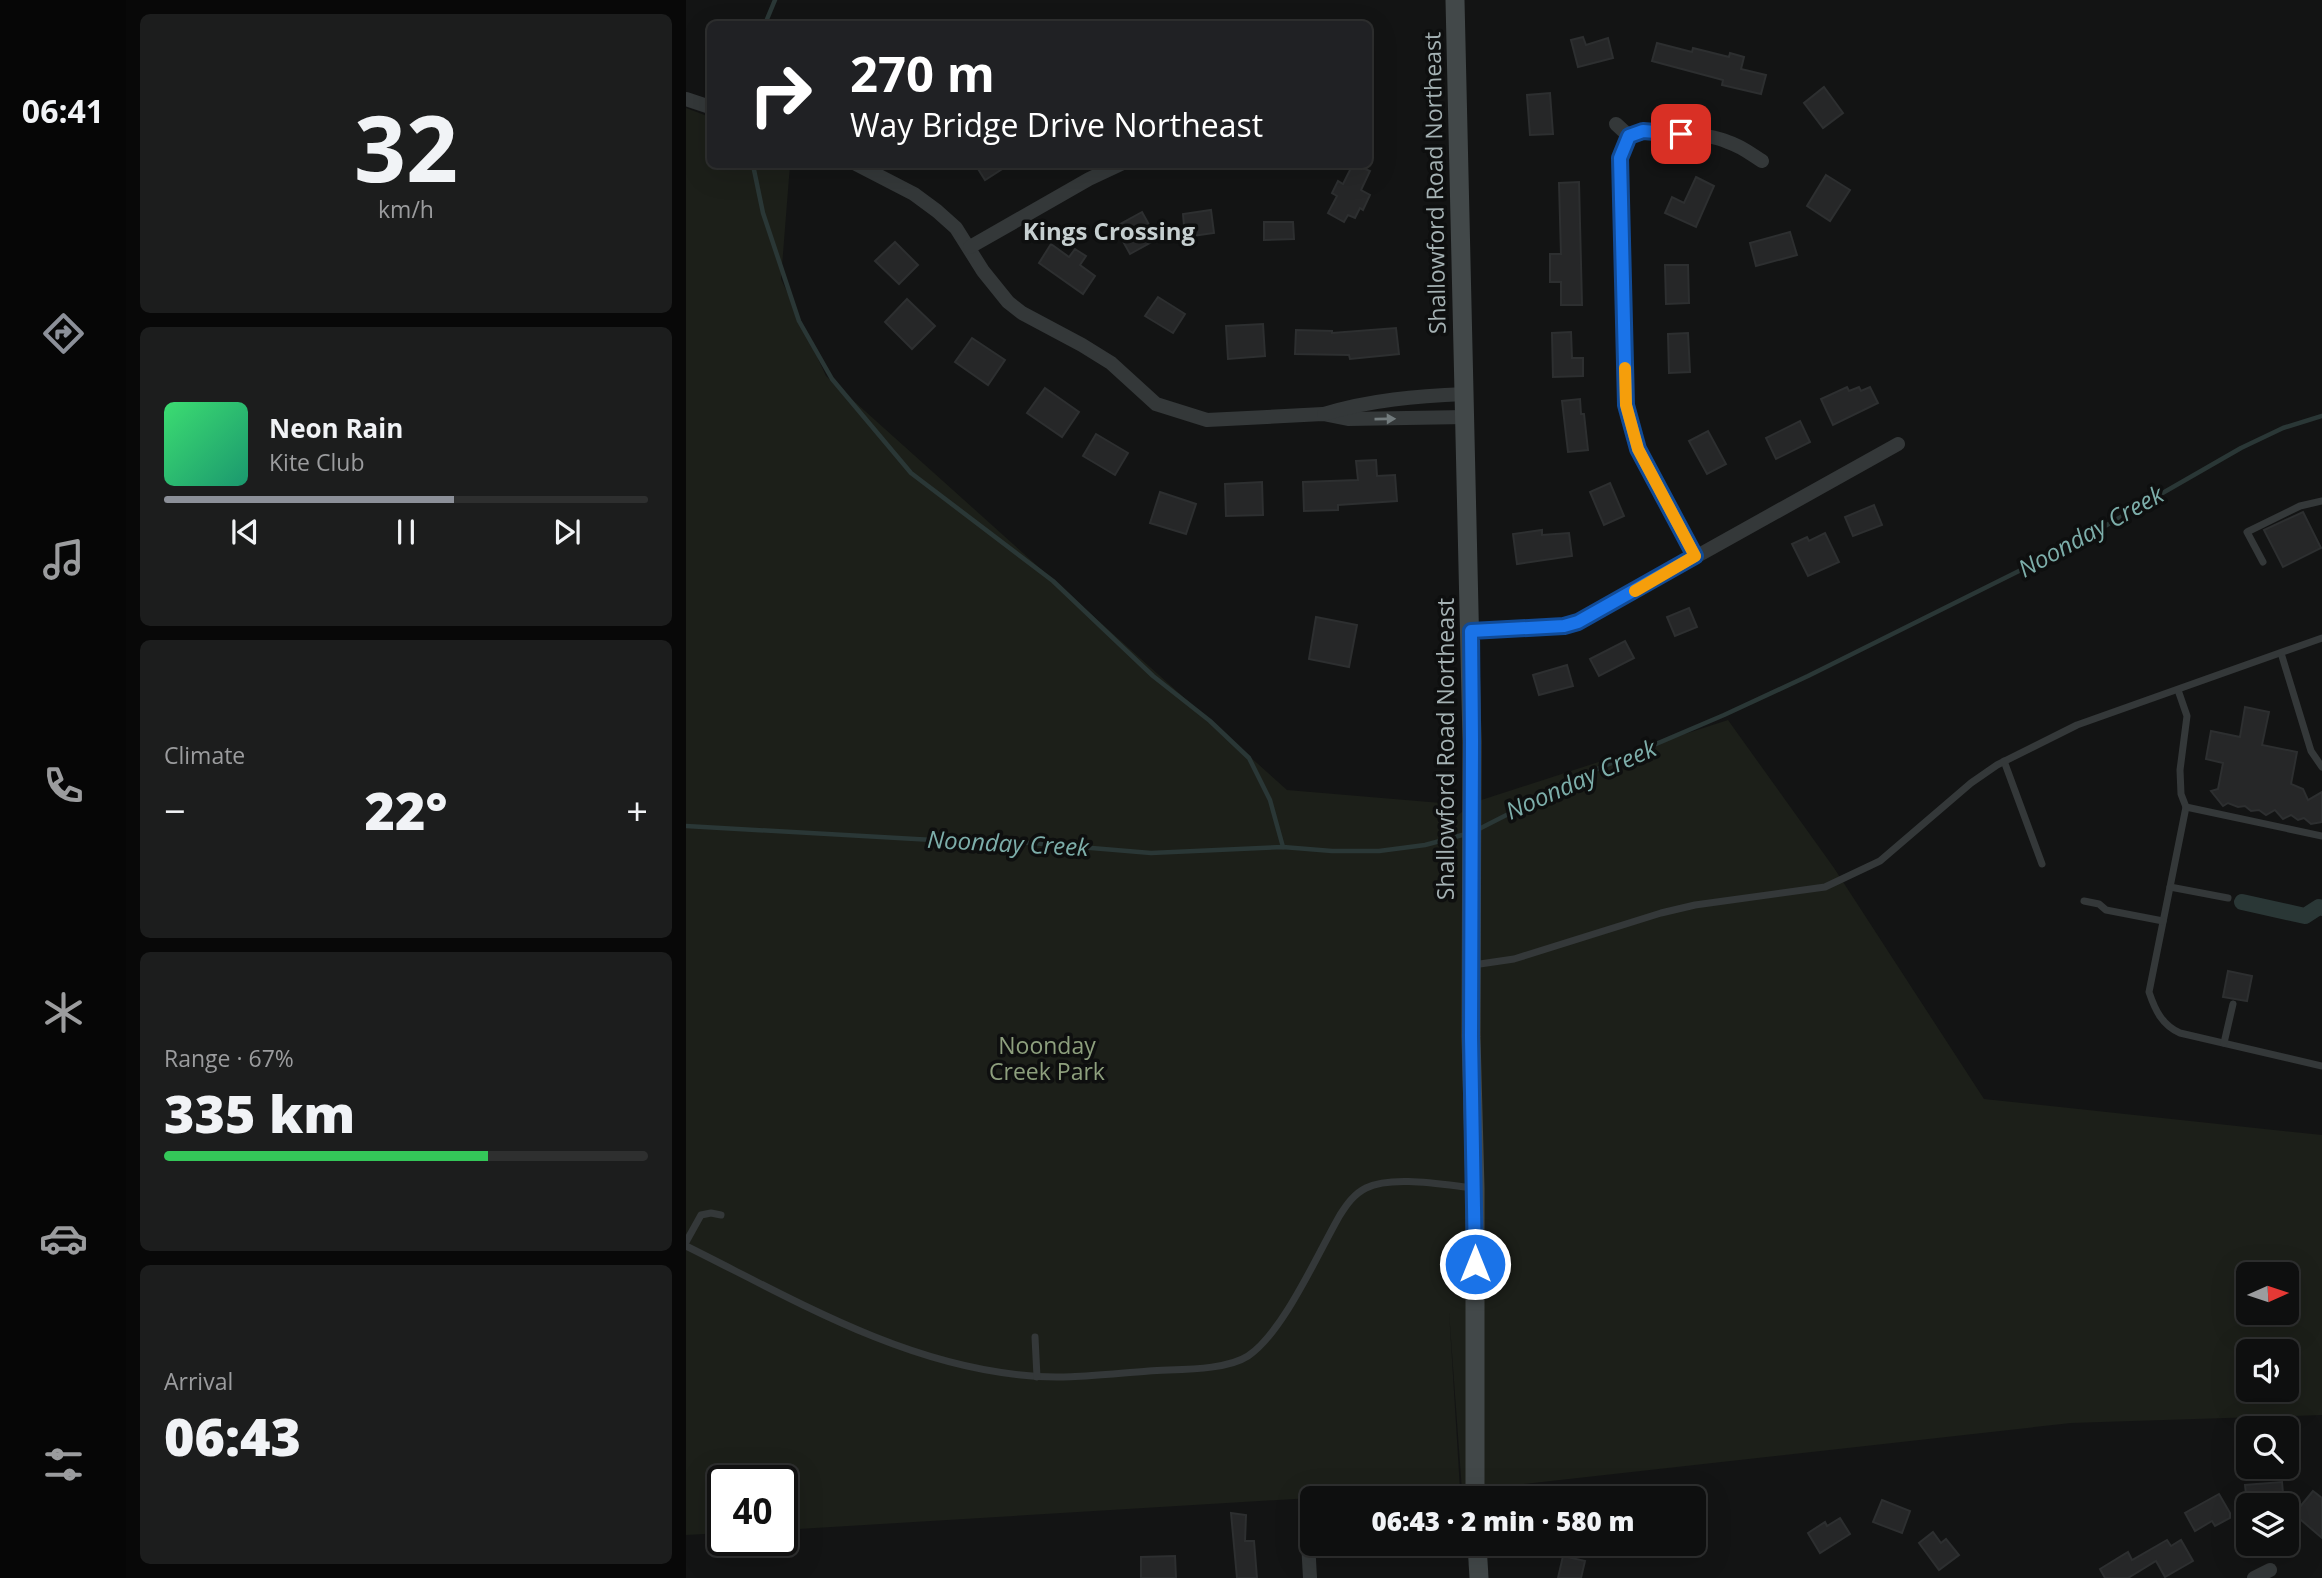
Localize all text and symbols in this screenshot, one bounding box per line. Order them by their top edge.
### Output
street label: Shallowford Road Northeast [1415,32,1453,334]
text: 270 m [850,40,995,106]
icon: right [735,49,826,140]
text: 32 [354,85,458,209]
text: 06:41 [22,89,104,132]
text: Way Bridge Drive Northeast [850,103,1263,146]
pin [1651,104,1711,164]
icon: arrive [1662,115,1700,153]
text: km/h [378,193,434,225]
district label: Kings Crossing [1023,214,1196,247]
icon: directions [39,309,88,358]
text: Neon Rain [269,410,403,446]
one-way arrow [1374,413,1396,425]
text: Kite Club [269,446,364,478]
water label: Noonday Creek [2012,476,2170,584]
icon: previous [226,513,264,551]
icon: pause [387,513,425,551]
icon: next [548,513,586,551]
icon: music [39,535,88,584]
street label: Shallowford Road Northeast [1429,598,1461,900]
water label: Noonday Creek [1500,730,1662,827]
text: Climate [164,739,245,771]
icon: phone [39,761,88,810]
text: 22° [365,774,447,845]
text: − [164,784,186,836]
text: + [626,784,648,836]
water label: Noonday Creek [926,822,1091,863]
icon: climate [39,988,88,1037]
park label: Noonday Creek Park [989,1029,1105,1087]
text: Range · 67% [164,1042,294,1074]
text: 335 km [164,1077,355,1148]
icon: car [39,1214,88,1263]
position arrow [1438,1227,1512,1301]
north arrow [2236,1262,2300,1325]
map controls [2236,1262,2299,1556]
button: sound [2236,1339,2299,1402]
text: Arrival [164,1365,233,1397]
text: 06:43 [164,1400,301,1471]
button: search [2236,1416,2299,1479]
icon: filters [39,1440,88,1489]
speed limit sign: 40 [707,1465,798,1556]
button: layers [2236,1493,2299,1556]
text: 06:43 · 2 min · 580 m [1372,1503,1634,1539]

